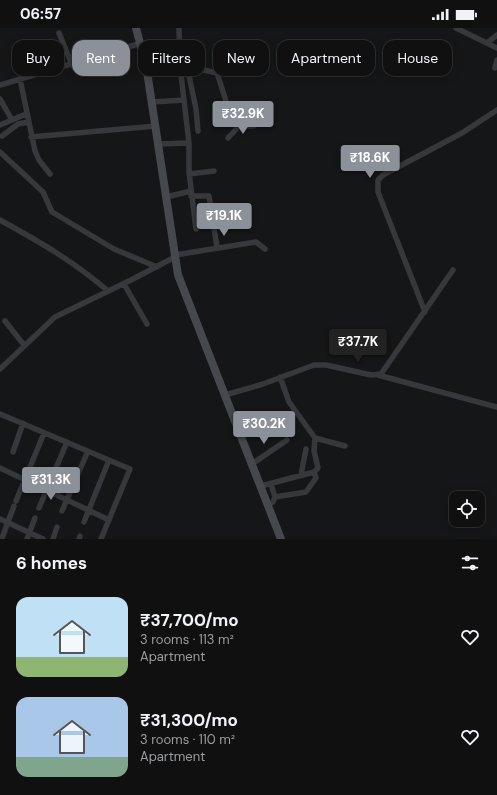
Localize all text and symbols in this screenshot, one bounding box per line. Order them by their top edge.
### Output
text: 06:57 [20,4,61,24]
chip: Buy [12,40,64,76]
chip: Rent [72,40,130,76]
chip: Filters [138,40,205,76]
chip: New [213,40,269,76]
chip: Apartment [277,40,375,76]
chip: House [383,40,452,76]
pin: ₹32.9K [210,101,276,135]
text: ₹32.9K [222,105,264,122]
pin: ₹18.6K [337,145,403,179]
text: ₹18.6K [350,149,390,166]
pin: ₹19.1K [191,203,257,237]
text: ₹19.1K [206,207,242,224]
pin: ₹37.7K [325,329,391,363]
text: ₹37.7K [338,333,378,350]
pin: ₹30.2K [231,411,297,445]
text: ₹30.2K [242,415,286,432]
pin: ₹31.3K [18,467,84,501]
text: ₹31.3K [31,471,71,488]
map controls [449,491,485,527]
button: locate [449,491,485,527]
text: 6 homes [16,552,87,574]
icon: filters [459,552,481,574]
text: ₹37,700/mo [140,609,239,631]
icon: home [48,613,96,661]
icon: heart [459,626,481,648]
text: 3 rooms · 113 m² [140,631,234,648]
text: Apartment [140,648,205,665]
text: ₹31,300/mo [140,709,238,731]
icon: home [48,713,96,761]
icon: heart [459,726,481,748]
text: 3 rooms · 110 m² [140,731,235,748]
text: Apartment [140,748,205,765]

